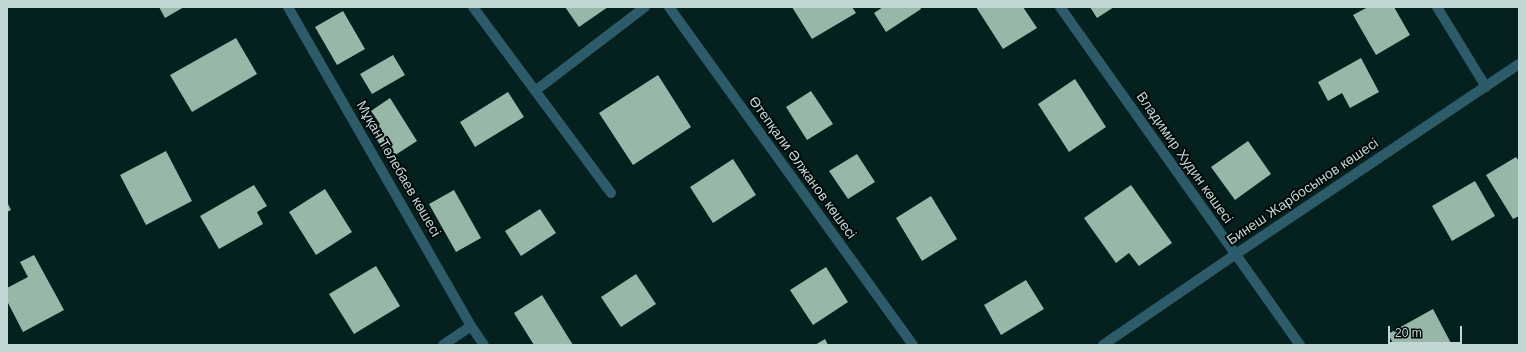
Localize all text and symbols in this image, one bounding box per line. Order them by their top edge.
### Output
street label: Владимир Худин көшесі [1132,89,1236,227]
street label: Өтепқали Әлжанов көшесі [745,93,859,243]
street label: Мұқан Төлебаев көшесі [352,98,444,240]
street label: Бинеш Жарбосынов көшесі [1224,135,1382,249]
scale bar [1390,318,1464,344]
text: 20 m [1395,326,1422,340]

